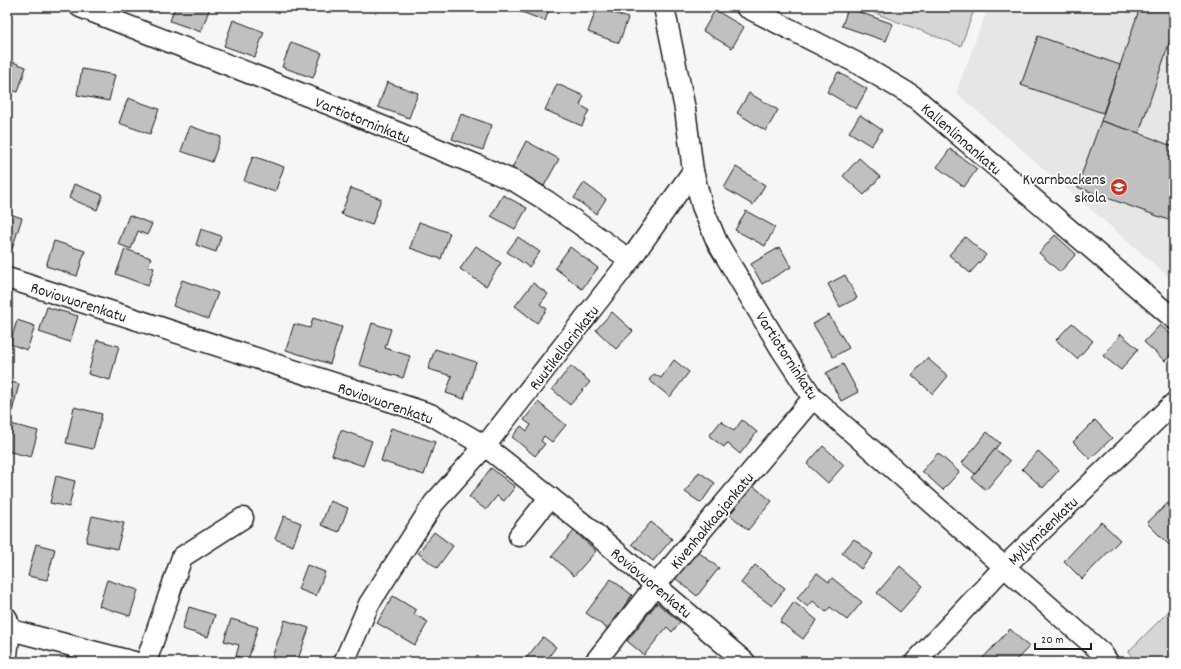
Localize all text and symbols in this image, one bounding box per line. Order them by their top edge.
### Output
street label: Vartiotorninkatu [311,92,413,151]
street label: Kallenlinnankatu [915,98,1006,182]
place label: Kvarnbackens skola [1023,169,1106,210]
school or university icon: Kvarnbackens skola [1109,177,1129,197]
street label: Roviovuorenkatu [27,277,129,330]
street label: Ruutikellarinkatu [524,301,606,396]
street label: Vartiotorninkatu [749,308,823,405]
street label: Roviovuorenkatu [334,377,436,431]
street label: Kivenhakkaajankatu [665,468,760,575]
street label: Myllymäenkatu [1003,492,1084,571]
street label: Roviovuorenkatu [605,543,696,625]
scale bar [1035,625,1091,651]
text: 20 m [1041,632,1064,649]

